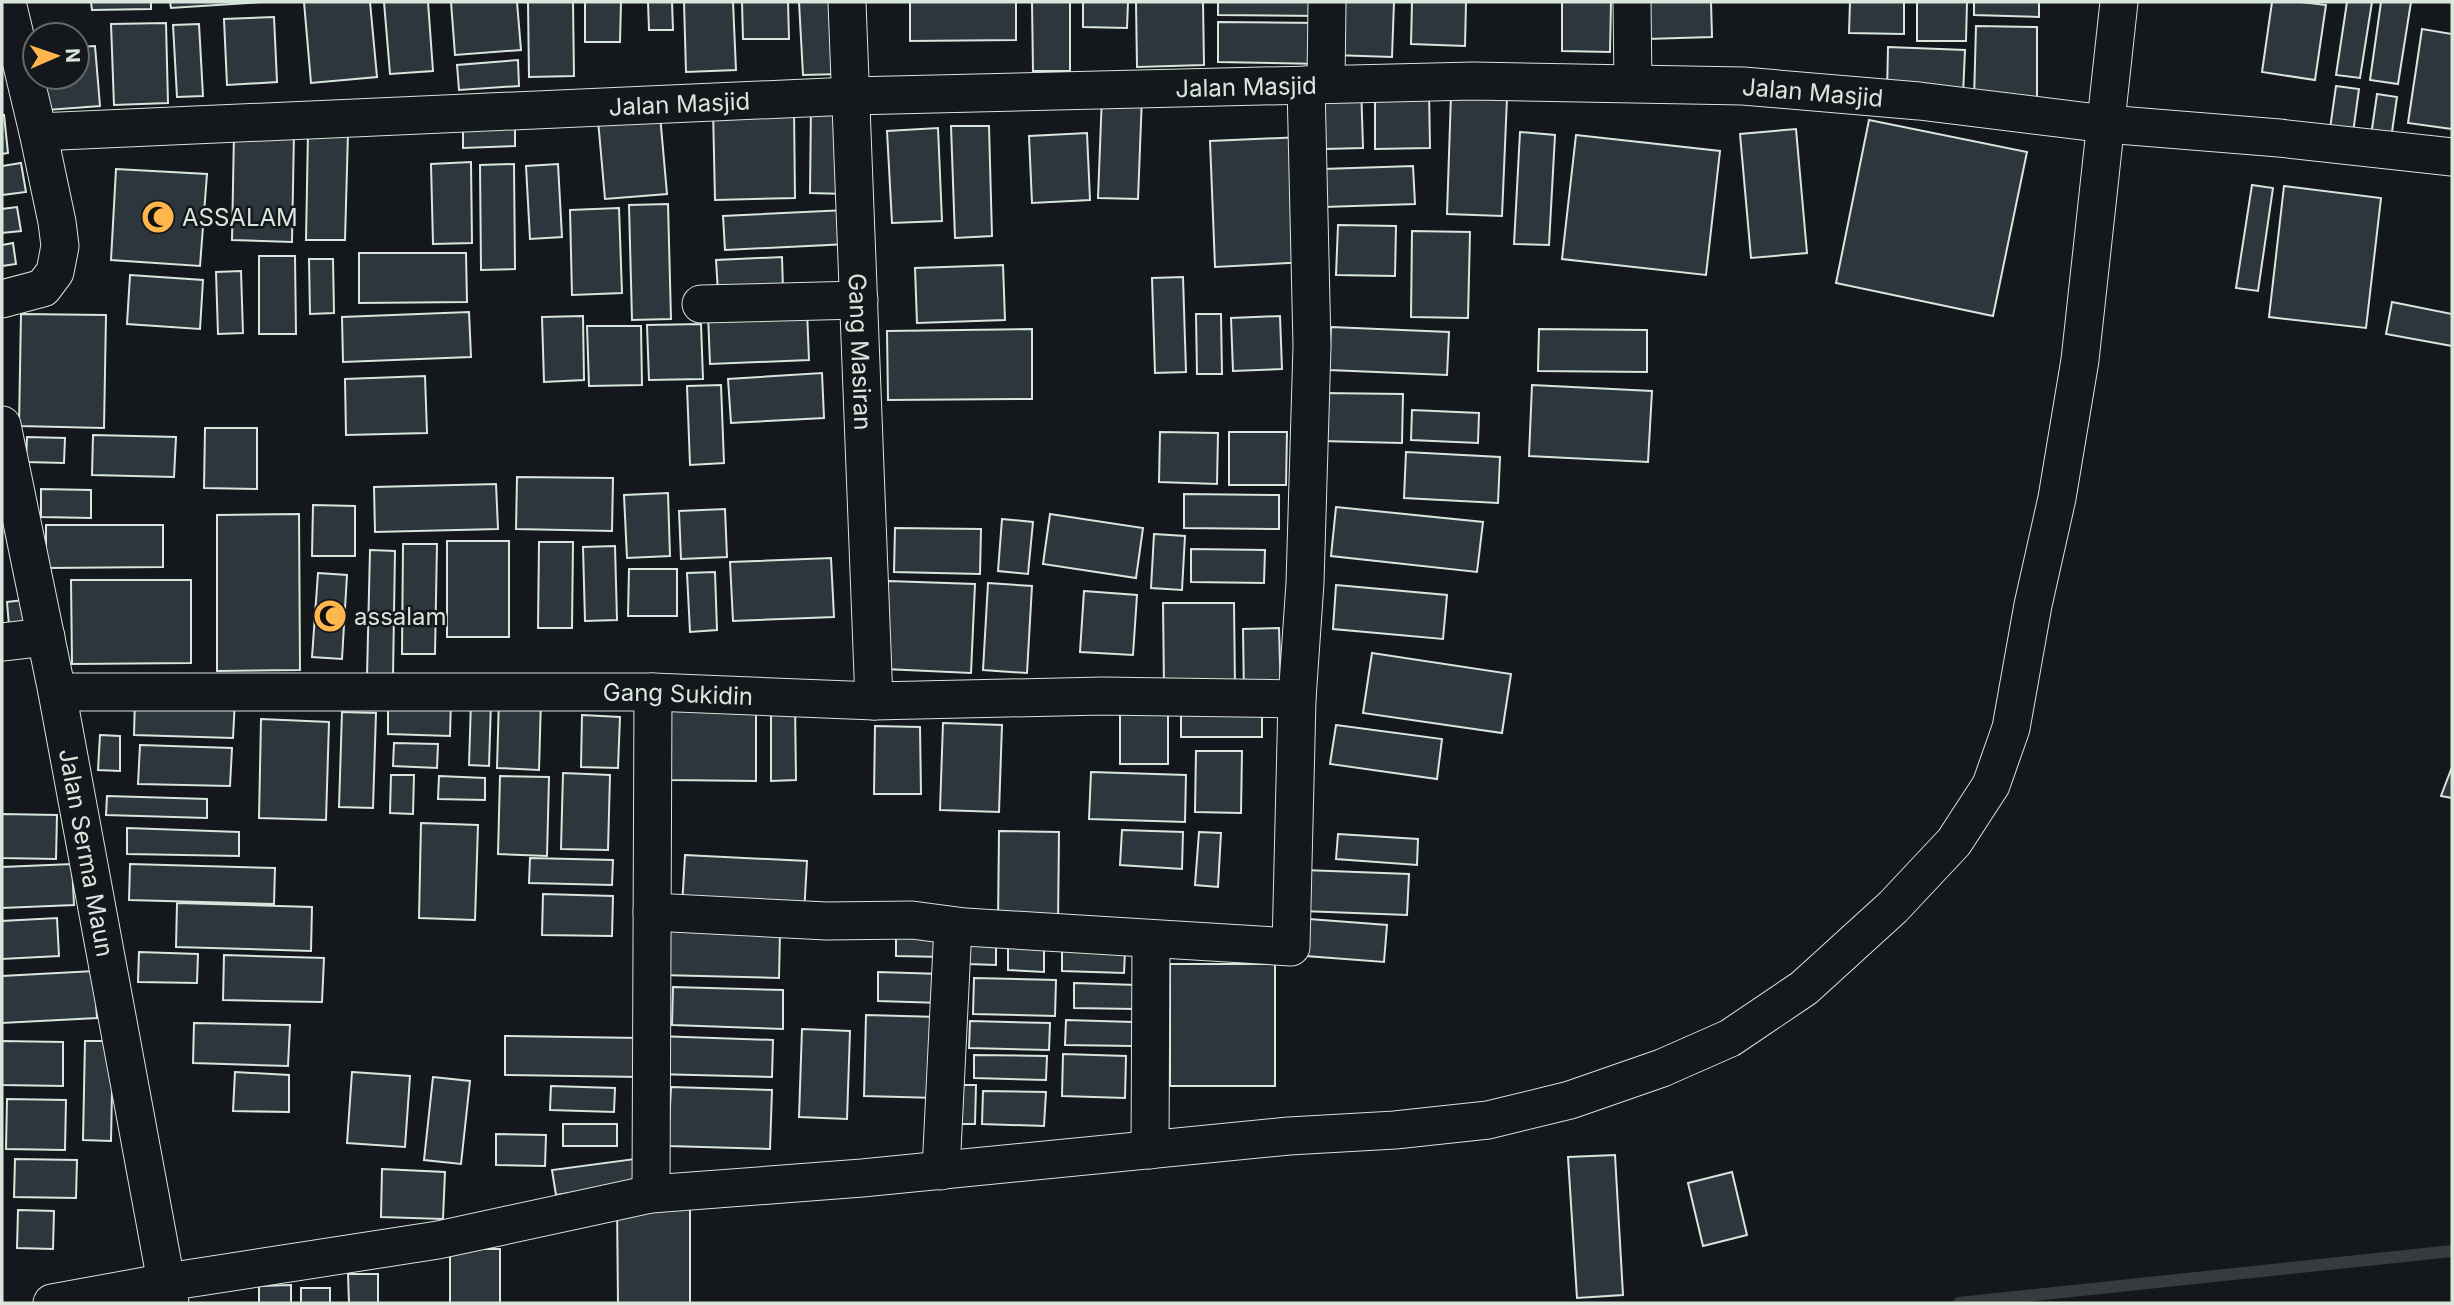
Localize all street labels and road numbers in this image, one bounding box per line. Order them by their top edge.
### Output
street label: Jalan Masjid [1175,70,1317,103]
street label: Jalan Masjid [1741,71,1884,112]
street label: Jalan Masjid [608,86,751,121]
street label: Gang Masiran [843,273,878,431]
street label: Gang Sukidin [603,677,754,711]
street label: Jalan Serma Maun [53,746,120,959]

